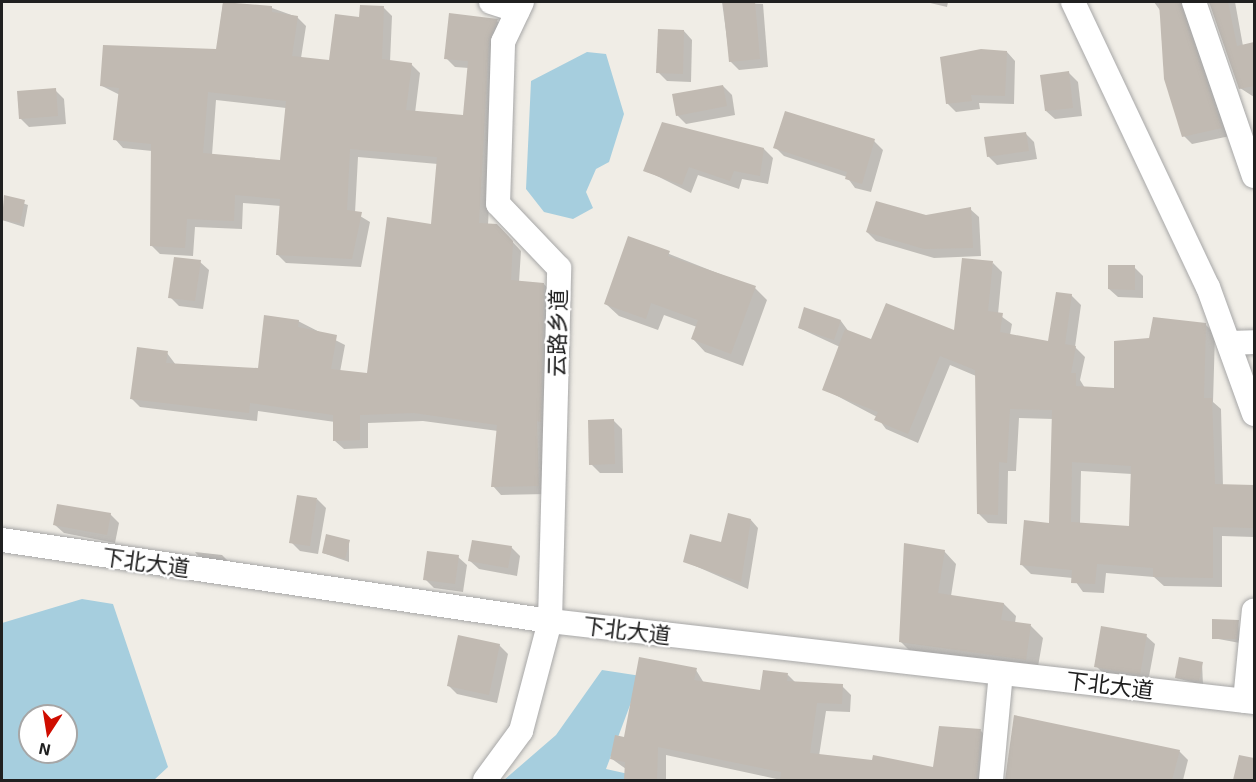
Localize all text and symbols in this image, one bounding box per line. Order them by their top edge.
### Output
street label: 云路乡道 [543,289,571,377]
street label: 下北大道 [101,543,191,581]
street label: 下北大道 [582,612,672,648]
street label: 下北大道 [1065,667,1155,703]
north arrow [18,704,78,764]
text: N [37,740,52,761]

